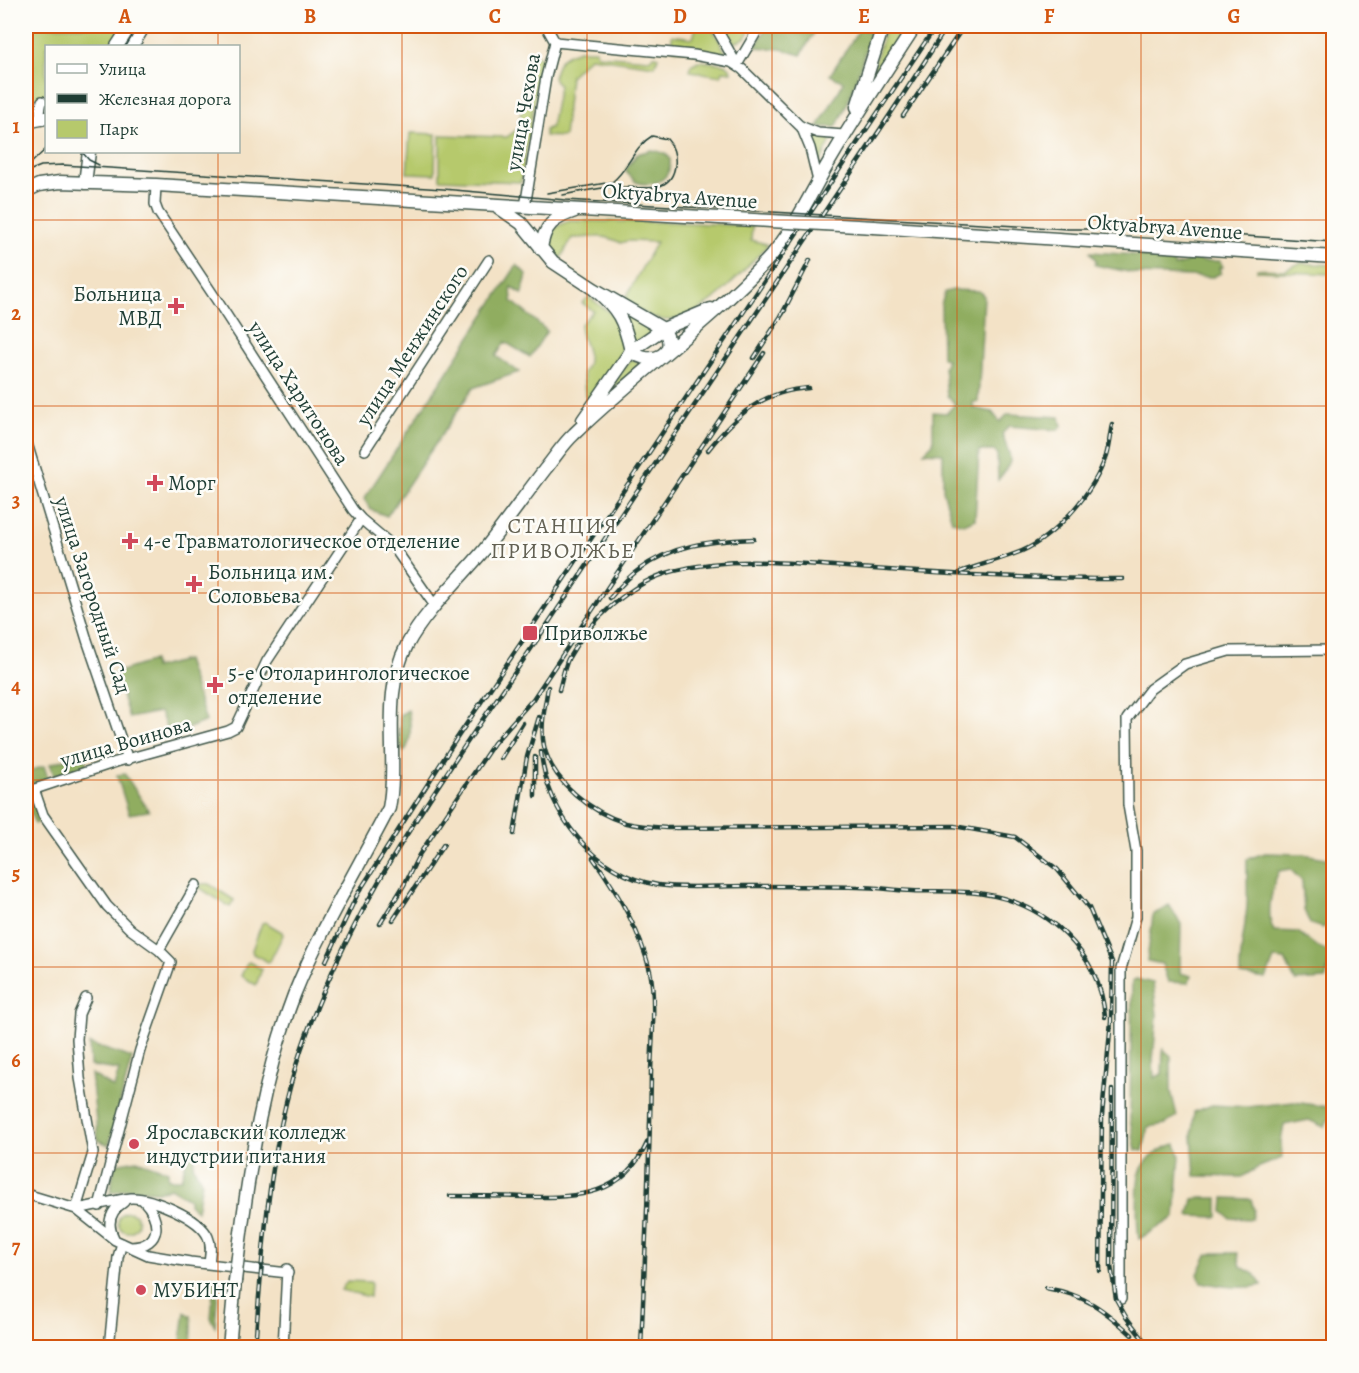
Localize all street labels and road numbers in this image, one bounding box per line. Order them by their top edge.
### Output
street label: улица Чехова [499,51,547,174]
street label: Oktyabrya Avenue [602,177,758,215]
street label: Oktyabrya Avenue [1087,208,1243,246]
street label: улица Менжинского [349,259,475,432]
street label: улица Харитонова [241,315,356,471]
street label: улица Загородный Сад [48,492,138,697]
street label: улица Воинова [56,710,195,774]

